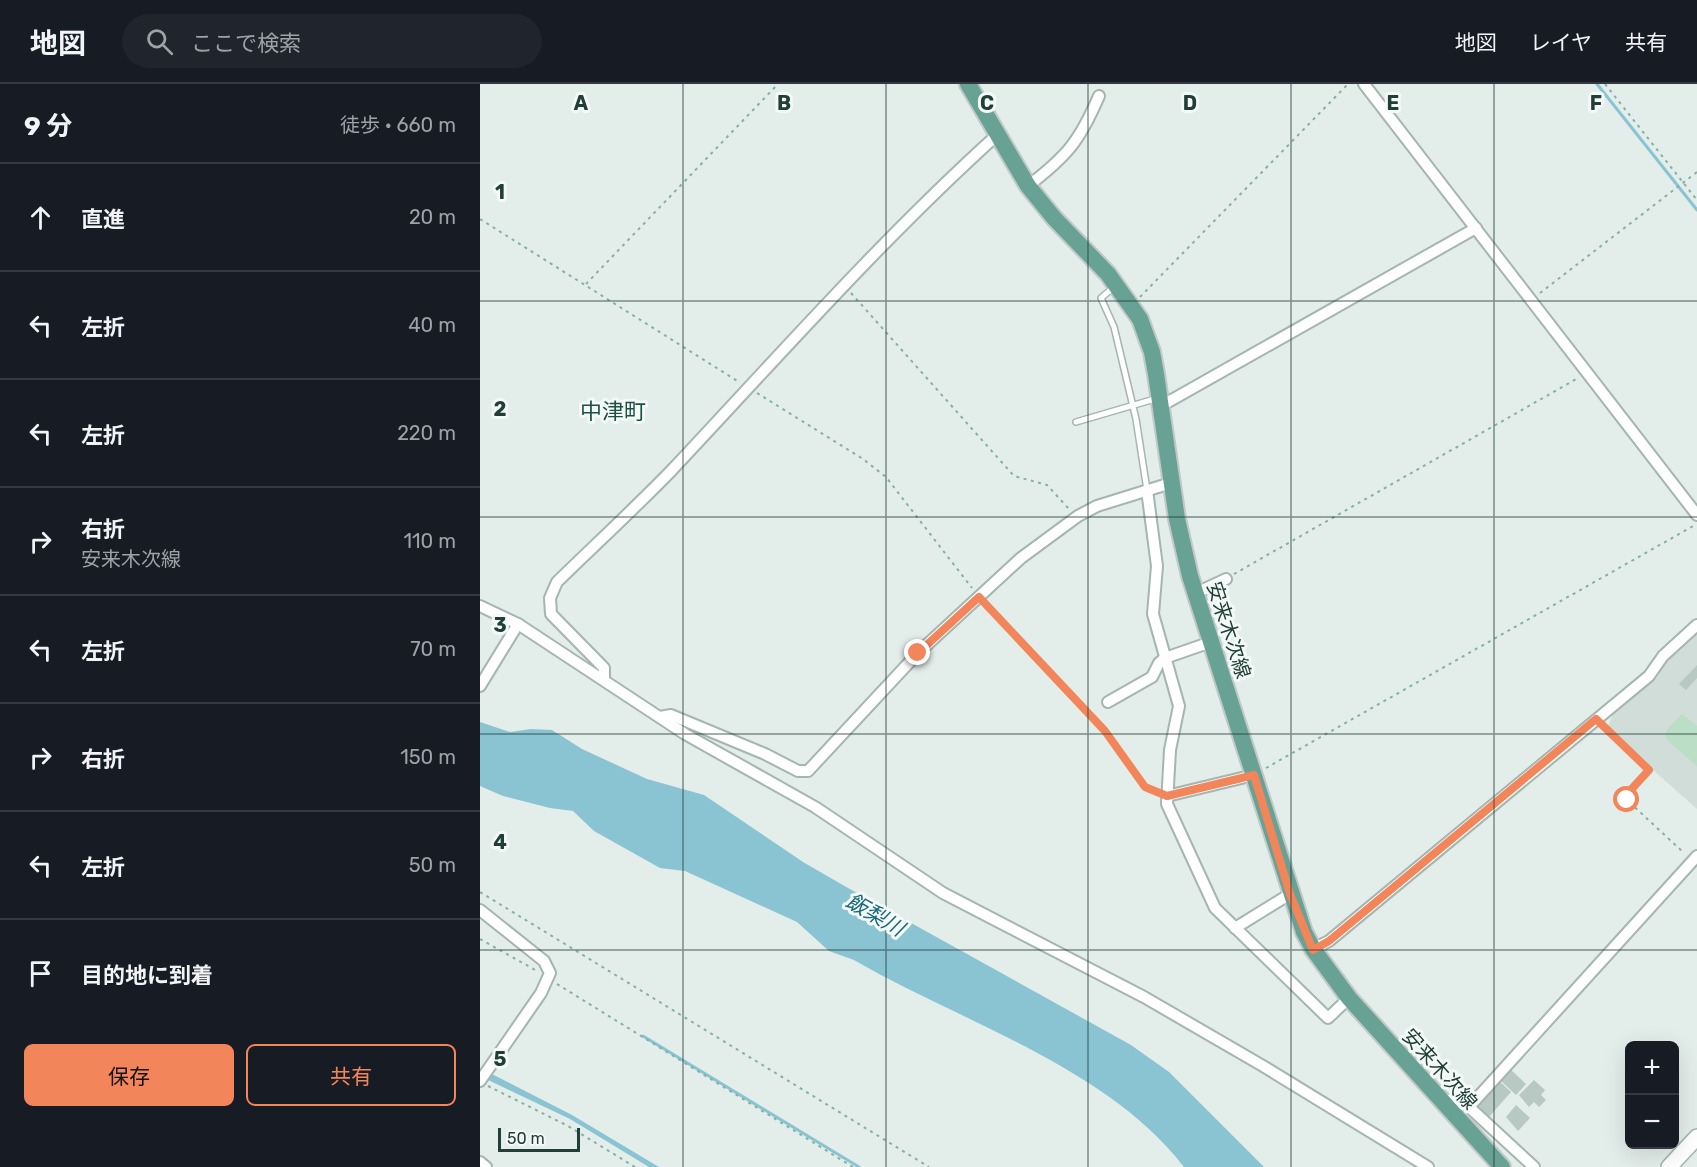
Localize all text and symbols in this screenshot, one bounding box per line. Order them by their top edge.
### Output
search box [122,14,542,68]
icon: search [143,25,176,58]
text: 地図 [30,27,86,60]
text: ここで検索 [191,30,301,57]
text: 地図 [1455,30,1497,55]
text: レイヤ [1530,30,1592,55]
text: 共有 [1625,30,1667,55]
text: A [574,91,589,115]
text: B [777,91,791,115]
text: C [980,91,994,115]
text: D [1183,91,1197,115]
text: E [1387,91,1399,115]
text: F [1590,91,1602,115]
text: 9 分 [24,111,72,142]
text: 徒歩 · 660 m [340,113,456,137]
text: 1 [495,180,505,204]
icon: ahead [24,201,57,234]
text: 20 m [409,205,456,229]
text: 直進 [81,206,125,233]
icon: left [24,309,57,342]
text: 40 m [408,313,456,337]
text: 左折 [81,314,125,341]
text: 2 [494,397,507,421]
district label: 中津町 [580,398,646,425]
icon: left [24,417,57,450]
text: 220 m [397,421,456,445]
text: 左折 [81,422,125,449]
text: 右折 [81,516,125,543]
icon: right [24,525,57,558]
text: 110 m [404,529,456,553]
text: 安来木次線 [81,547,181,571]
street label: 安来木次線 [1202,579,1256,681]
text: 3 [493,613,507,637]
icon: left [24,633,57,666]
text: 70 m [410,637,456,661]
text: 左折 [81,638,125,665]
route end [904,639,930,665]
icon: right [24,741,57,774]
text: 150 m [400,745,456,769]
text: 右折 [81,746,125,773]
route start [1613,786,1639,812]
text: 4 [493,830,507,854]
icon: left [24,849,57,882]
text: 50 m [409,853,456,877]
text: 左折 [81,854,125,881]
water label: 飯梨川 [842,888,911,942]
icon: arrive [24,957,57,990]
text: 目的地に到着 [81,962,213,989]
street label: 安来木次線 [1398,1024,1482,1114]
map controls [1625,1041,1679,1149]
button: + [1625,1041,1679,1095]
button: 保存 [24,1044,234,1106]
button: 共有 [246,1044,456,1106]
text: 5 [494,1047,507,1071]
button: − [1625,1095,1679,1149]
scale bar [498,1125,580,1152]
text: 50 m [507,1129,545,1148]

